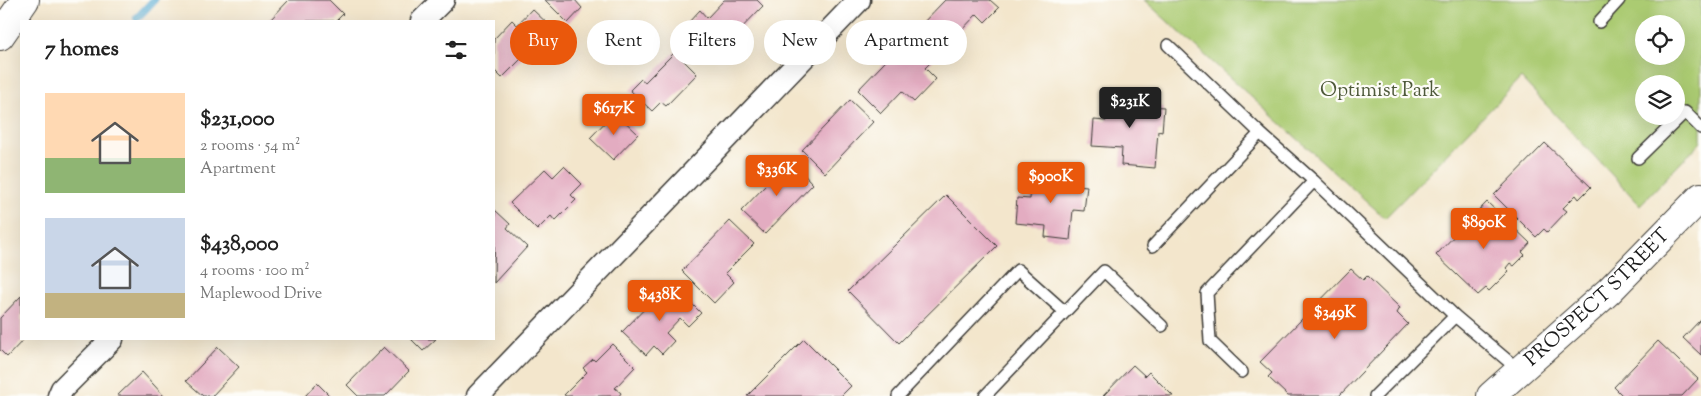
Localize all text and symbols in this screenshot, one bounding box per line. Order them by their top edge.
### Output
map controls [1635,15,1685,125]
button: locate [1635,15,1685,65]
chip: Buy [510,20,577,65]
chip: Rent [587,20,660,65]
chip: Filters [670,20,754,65]
chip: New [764,20,836,65]
chip: Apartment [846,20,967,65]
text: 7 homes [45,35,119,65]
icon: filters [442,36,470,64]
button: layers [1635,75,1685,125]
park label: Optimist Park [1320,77,1440,106]
pin: $231K [1095,86,1165,129]
text: $231K [1110,91,1150,114]
pin: $617K [579,94,649,136]
text: $617K [593,98,635,121]
text: $231,000 [200,105,275,135]
icon: home [85,113,145,173]
text: 2 rooms · 54 m² [200,135,300,158]
pin: $336K [742,154,812,197]
text: Apartment [200,158,276,181]
text: $336K [757,159,797,182]
pin: $900K [1016,162,1086,204]
text: $900K [1029,166,1073,189]
pin: $890K [1449,208,1519,250]
text: $890K [1462,212,1506,235]
street label: PROSPECT STREET [1519,222,1677,374]
text: $438,000 [200,230,279,260]
icon: home [85,238,145,298]
text: 4 rooms · 100 m² [200,260,310,283]
pin: $438K [625,280,695,322]
text: Maplewood Drive [200,283,322,306]
text: $438K [639,284,681,307]
pin: $349K [1300,298,1370,340]
text: $349K [1314,302,1356,325]

